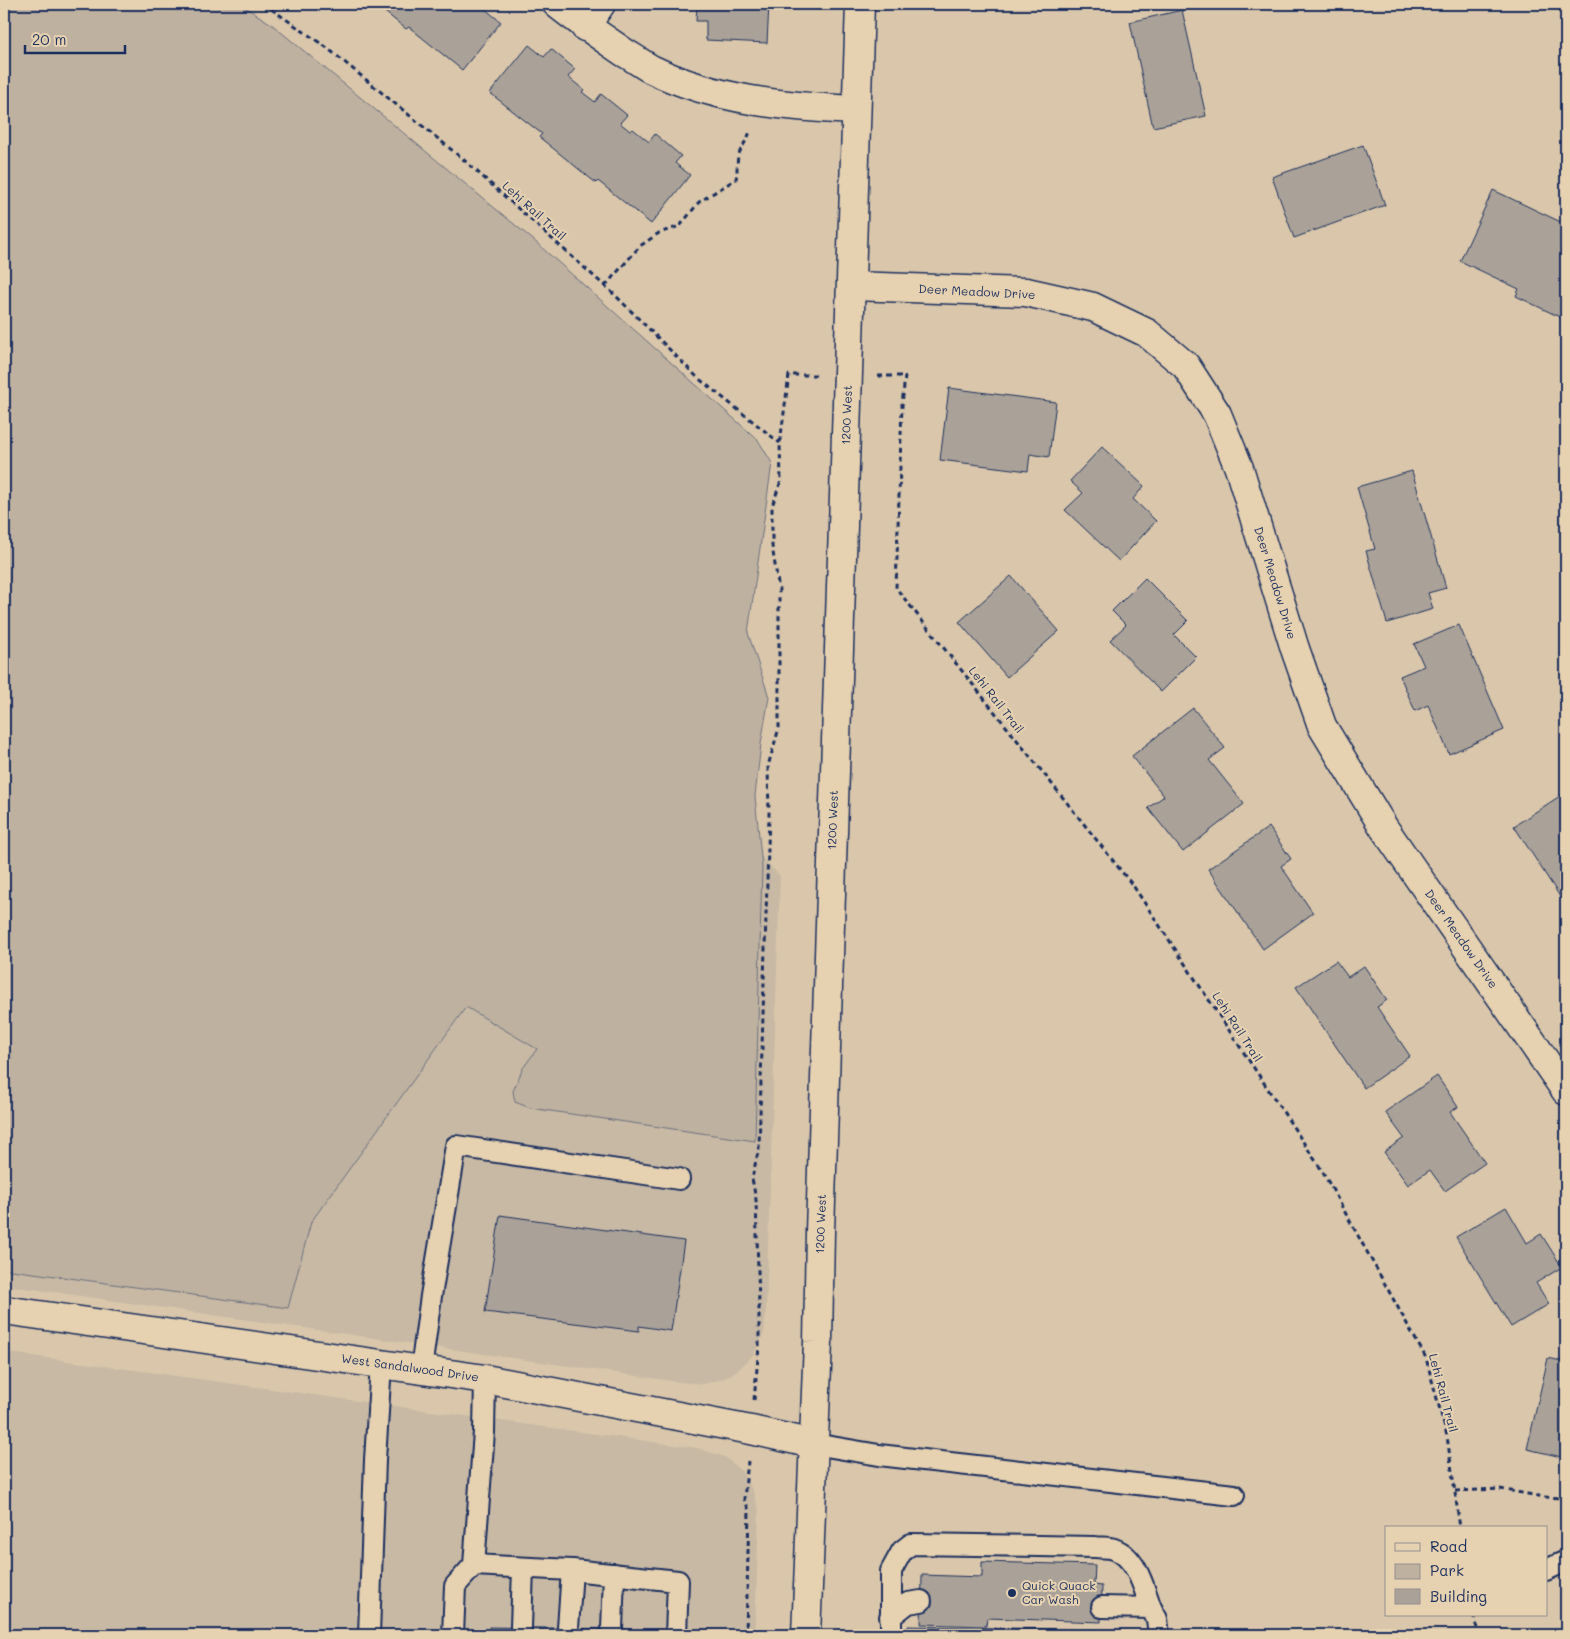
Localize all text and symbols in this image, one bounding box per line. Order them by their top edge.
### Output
scale bar [25,22,125,54]
text: 20 m [32,29,66,49]
street label: Lehi Rail Trail [499,177,570,243]
street label: Deer Meadow Drive [918,280,1036,302]
street label: 1200 West [837,385,855,445]
street label: Deer Meadow Drive [1251,524,1301,641]
street label: Lehi Rail Trail [966,663,1028,736]
street label: 1200 West [823,790,841,850]
street label: Deer Meadow Drive [1422,886,1502,991]
street label: Lehi Rail Trail [1209,988,1266,1065]
street label: 1200 West [811,1194,829,1254]
street label: West Sandalwood Drive [340,1349,480,1385]
street label: Lehi Rail Trail [1426,1352,1462,1434]
legend [1385,1526,1548,1616]
text: Road [1430,1536,1467,1556]
text: Park [1430,1560,1464,1580]
place label: Quick Quack Car Wash [1022,1577,1096,1607]
text: Building [1430,1586,1487,1606]
marker: Quick Quack Car Wash [1006,1587,1018,1599]

